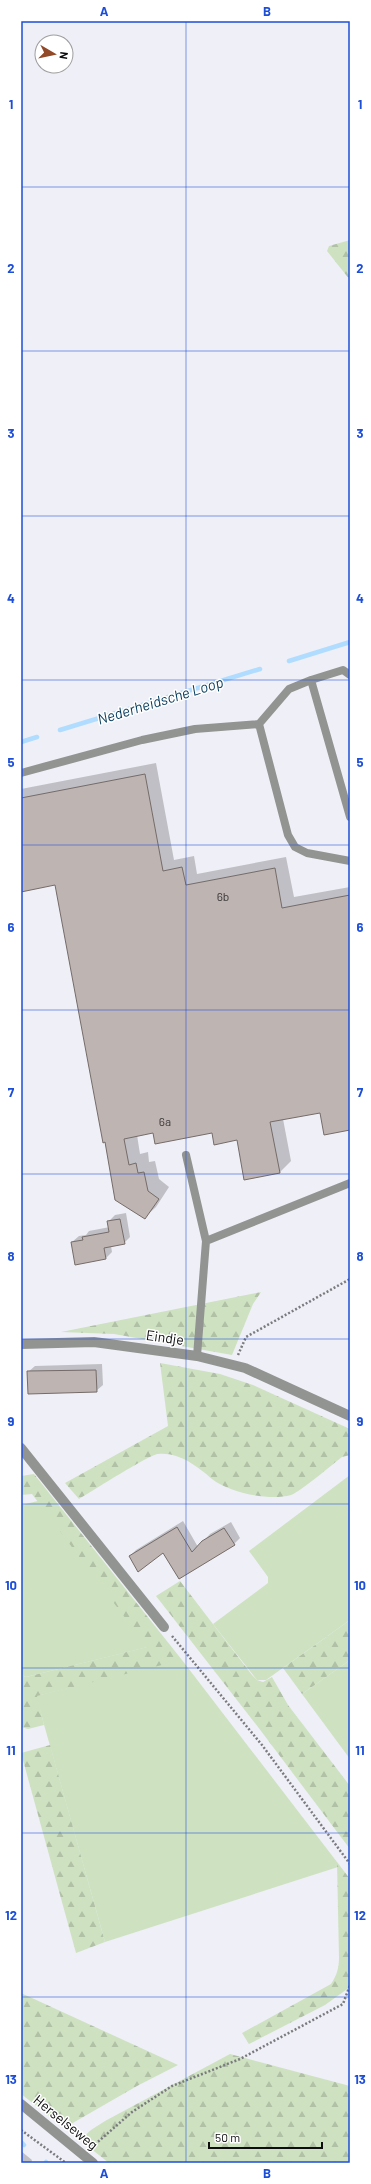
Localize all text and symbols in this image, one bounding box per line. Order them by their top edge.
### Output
text: A [100,3,109,19]
text: B [263,3,271,19]
north arrow [34,34,74,74]
text: N [57,51,71,60]
text: 1 [9,96,13,112]
text: 1 [358,96,362,112]
text: 2 [7,260,15,276]
text: 2 [356,260,364,276]
text: 3 [7,425,15,441]
text: 3 [356,425,364,441]
text: 4 [7,590,15,606]
text: 4 [356,590,364,606]
water label: Nederheidsche Loop [95,672,225,728]
text: 5 [7,754,15,770]
text: 5 [356,754,364,770]
house number: 6b [217,889,229,903]
text: 6 [8,919,15,935]
text: 6 [357,919,364,935]
text: 7 [8,1084,15,1100]
text: 7 [357,1084,364,1100]
house number: 6a [159,1114,171,1128]
text: 8 [7,1248,15,1264]
text: 8 [356,1248,364,1264]
street label: Eindje [145,1326,185,1348]
text: 9 [8,1413,15,1429]
text: 9 [357,1413,364,1429]
text: 10 [5,1577,17,1593]
text: 10 [354,1577,366,1593]
text: 11 [6,1742,16,1758]
text: 11 [355,1742,365,1758]
text: 12 [5,1907,17,1923]
text: 12 [354,1907,366,1923]
text: 13 [5,2071,17,2087]
text: 13 [354,2071,366,2087]
street label: Herselseweg [30,2091,102,2153]
scale bar [209,2124,322,2150]
text: 50 m [215,2130,240,2144]
text: A [100,2165,109,2181]
text: B [263,2165,271,2181]

